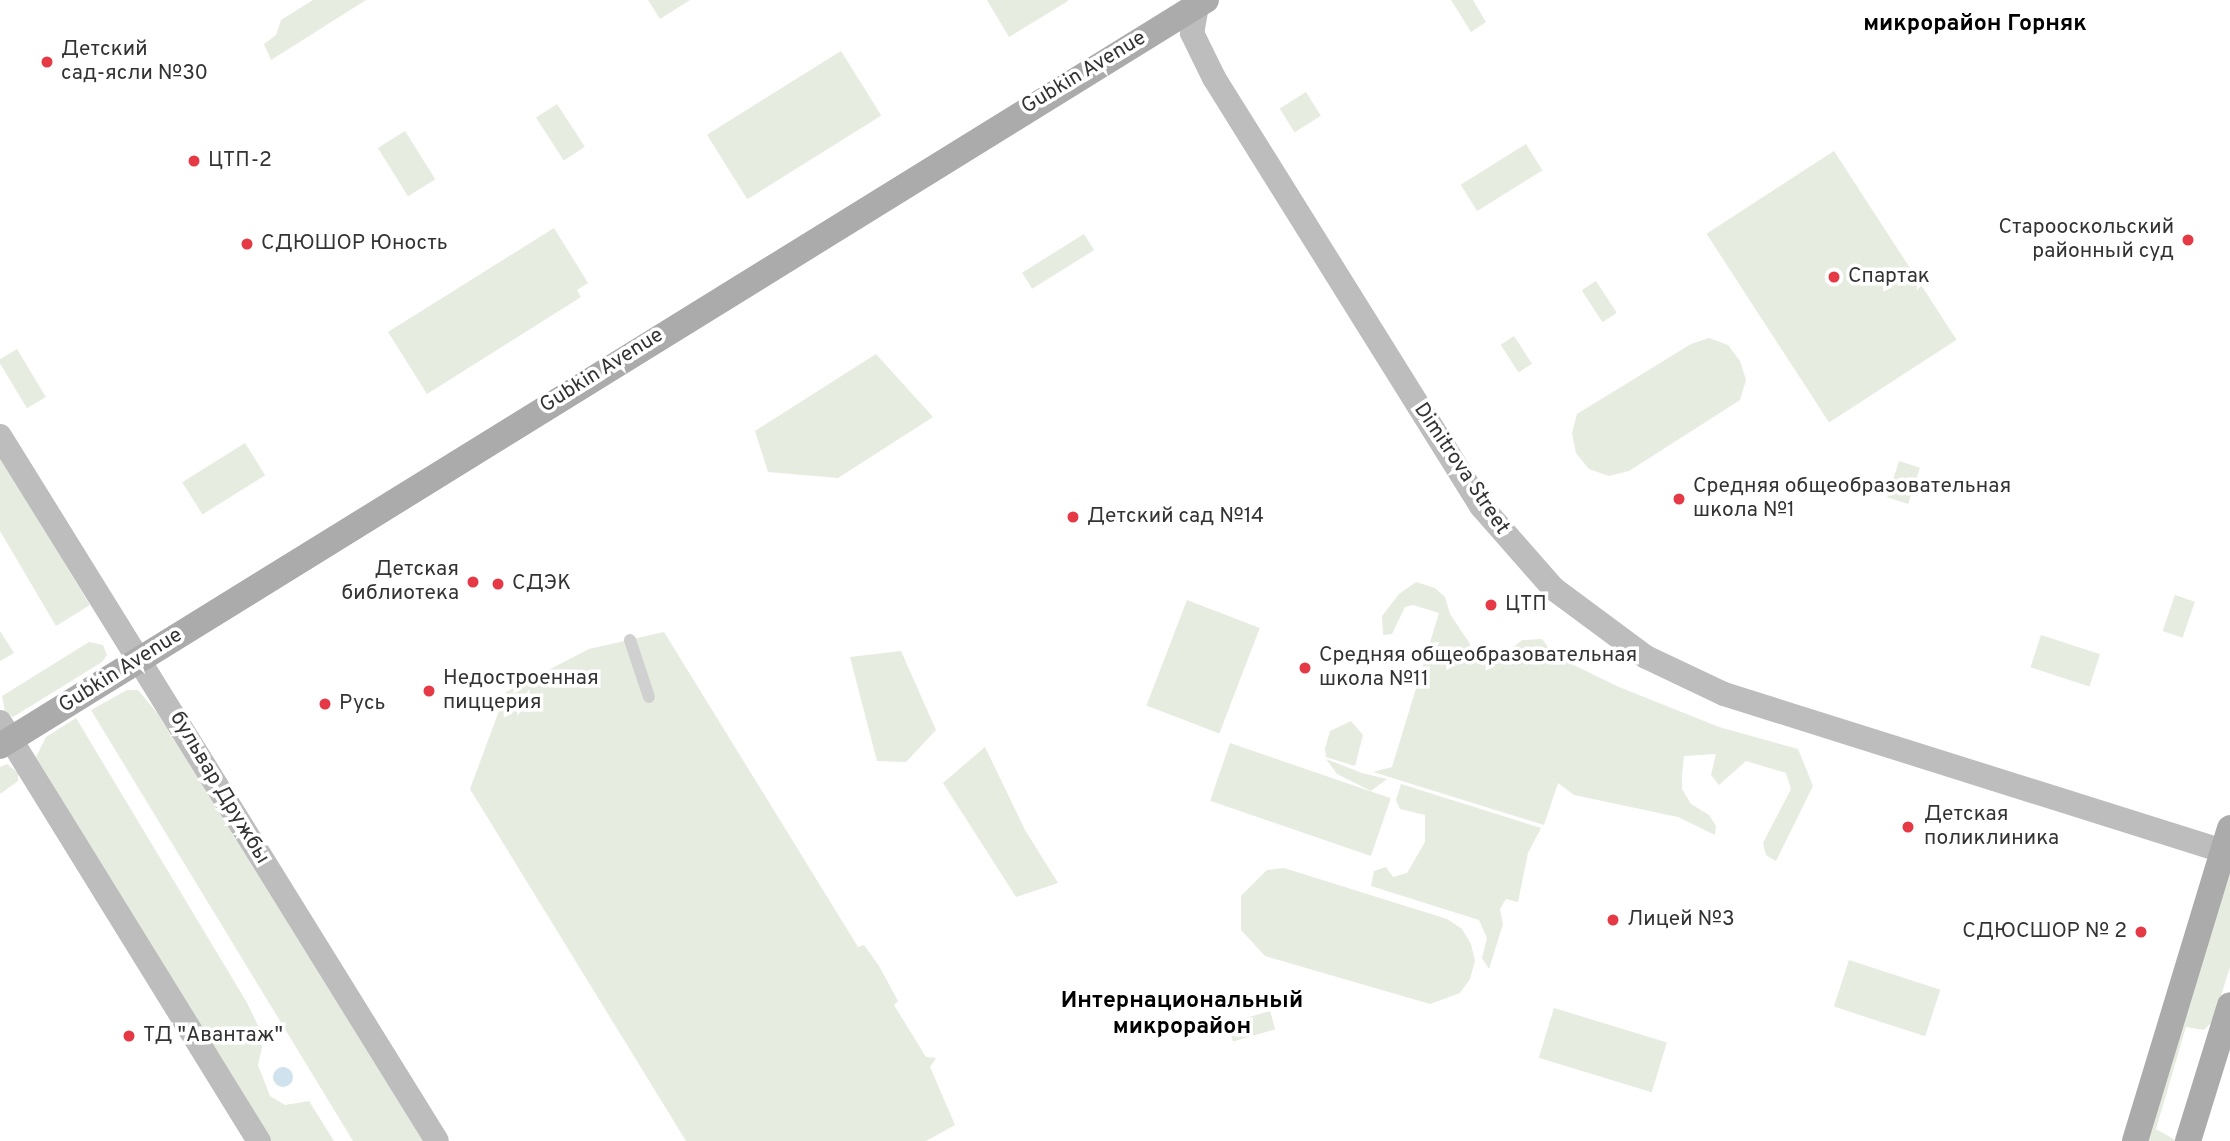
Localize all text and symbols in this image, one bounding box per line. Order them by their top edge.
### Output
district label: микрорайон Горняк [1863,11,2087,39]
street label: Gubkin Avenue [1017,26,1151,120]
place label: Детский сад-ясли №30 [61,37,208,87]
marker: Детский сад-ясли №30 [39,54,55,70]
place label: ЦТП-2 [208,148,272,174]
marker: ЦТП-2 [186,153,202,169]
place label: Старооскольский районный суд [1999,215,2174,265]
place label: СДЮШОР Юность [261,231,448,257]
marker: Старооскольский районный суд [2180,232,2196,248]
marker: СДЮШОР Юность [239,236,255,252]
place label: Спартак [1848,264,1930,290]
marker: Спартак [1826,269,1842,285]
street label: Gubkin Avenue [535,323,669,419]
street label: Dimitrova Street [1408,398,1514,540]
place label: Средняя общеобразовательная школа №1 [1693,474,2011,524]
marker: Средняя общеобразовательная школа №1 [1671,491,1687,507]
place label: Детский сад №14 [1087,504,1264,530]
marker: Детский сад №14 [1065,509,1081,525]
place label: Детская библиотека [341,557,459,607]
place label: СДЭК [512,571,571,597]
marker: Детская библиотека [465,574,481,590]
marker: СДЭК [490,576,506,592]
place label: ЦТП [1505,592,1547,618]
marker: ЦТП [1483,597,1499,613]
street label: Gubkin Avenue [54,623,188,719]
place label: Cредняя общеобразовательная школа №11 [1319,643,1637,693]
marker: Cредняя общеобразовательная школа №11 [1297,660,1313,676]
place label: Недостроенная пиццерия [443,666,599,716]
marker: Недостроенная пиццерия [421,683,437,699]
place label: Русь [339,691,385,717]
marker: Русь [317,696,333,712]
street label: бульвар Дружбы [164,707,274,869]
place label: Детская поликлиника [1924,802,2059,852]
marker: Детская поликлиника [1898,817,1918,837]
place label: Лицей №3 [1627,907,1735,933]
marker: Лицей №3 [1605,912,1621,928]
place label: СДЮСШОР № 2 [1962,919,2127,945]
marker: СДЮСШОР № 2 [2133,924,2149,940]
district label: Интернациональный микрорайон [1061,988,1303,1042]
place label: ТД "Авантаж" [143,1023,283,1049]
marker: ТД "Авантаж" [121,1028,137,1044]

